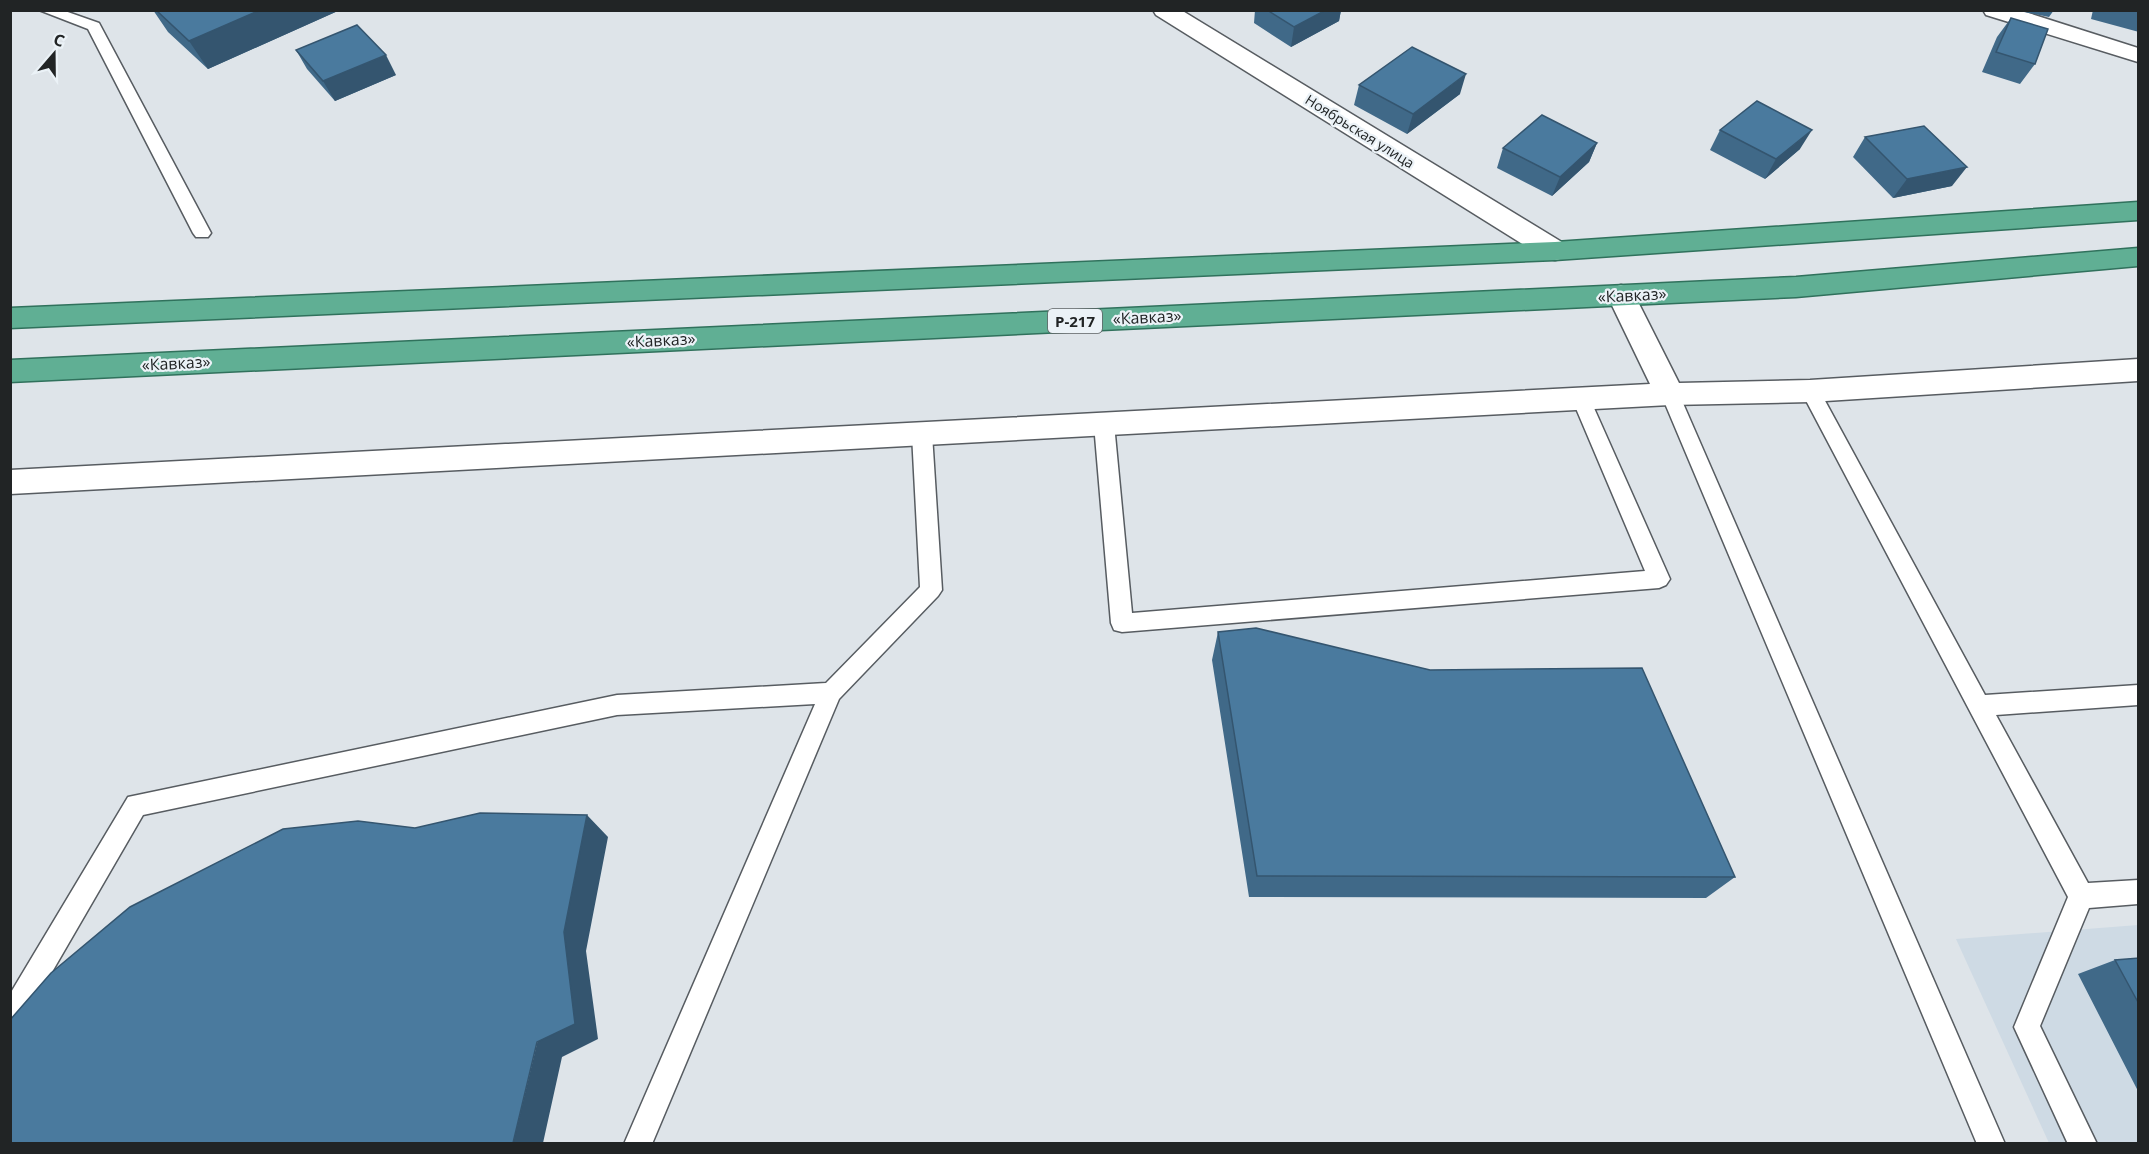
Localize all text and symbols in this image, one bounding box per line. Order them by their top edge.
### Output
north arrow [24,24,84,84]
text: С [51,28,68,52]
street label: Ноябрьская улица [1302,90,1418,172]
street label: «Кавказ» [1597,282,1667,308]
street label: «Кавказ» [1112,304,1182,330]
road number: Р-217 [1048,309,1102,333]
street label: «Кавказ» [626,327,696,353]
street label: «Кавказ» [141,350,211,376]

